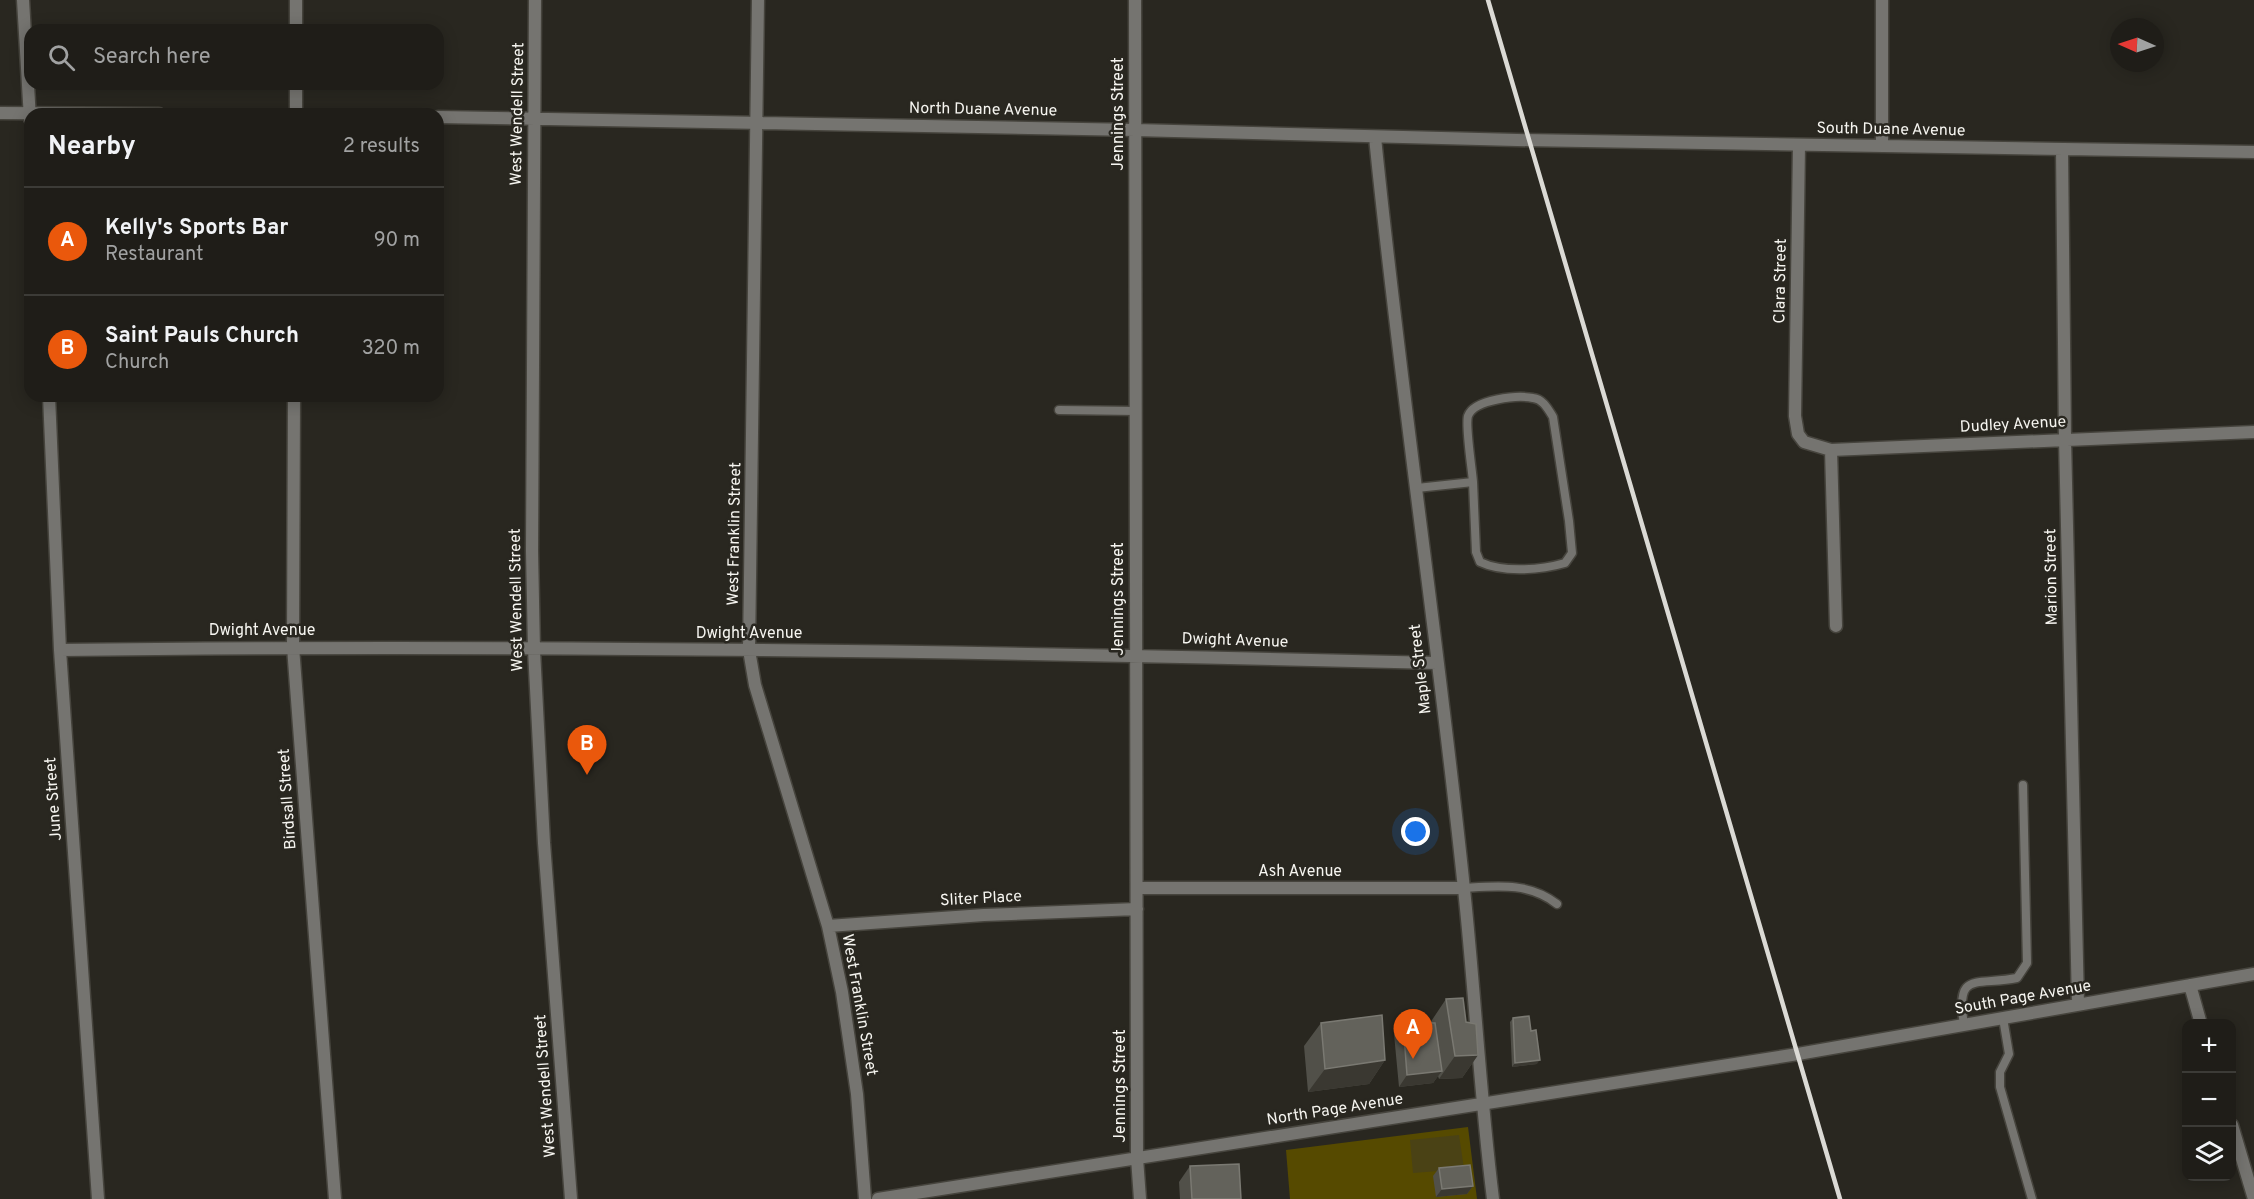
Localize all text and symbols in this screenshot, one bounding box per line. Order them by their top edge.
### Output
north arrow [2110,18,2164,72]
search box [24,24,444,90]
icon: search [45,41,78,74]
street label: West Wendell Street [507,42,529,186]
text: Search here [93,44,211,71]
street label: Jennings Street [1109,57,1129,171]
street label: North Duane Avenue [909,99,1057,121]
street label: South Duane Avenue [1816,119,1966,141]
text: Nearby [48,131,136,164]
text: 2 results [343,134,420,160]
text: Kelly's Sports Bar [105,215,288,242]
text: A [60,228,75,254]
text: 90 m [374,228,420,254]
street label: Clara Street [1770,238,1792,324]
text: Restaurant [105,242,204,268]
text: Saint Pauls Church [105,323,299,350]
text: B [61,336,74,362]
text: 320 m [362,336,420,362]
text: Church [105,350,169,376]
street label: Dudley Avenue [1959,412,2067,438]
street label: West Franklin Street [724,462,746,606]
street label: West Wendell Street [506,528,528,672]
street label: Marion Street [2041,528,2063,626]
street label: Jennings Street [1109,542,1129,656]
street label: Dwight Avenue [209,621,315,641]
street label: Maple Street [1406,623,1436,715]
street label: Dwight Avenue [696,624,802,644]
street label: Dwight Avenue [1181,629,1289,653]
pin: B [568,726,606,775]
street label: Birdsall Street [274,748,302,850]
street label: June Street [41,757,67,841]
your location [1401,817,1430,846]
street label: Ash Avenue [1258,862,1342,882]
street label: Sliter Place [939,887,1023,911]
street label: West Franklin Street [837,933,881,1077]
street label: South Page Avenue [1953,976,2093,1020]
pin: A [1394,1010,1432,1059]
street label: West Wendell Street [531,1014,561,1158]
map controls [2182,1019,2236,1181]
button: + [2182,1019,2236,1073]
street label: Jennings Street [1111,1029,1131,1143]
button: − [2182,1073,2236,1127]
street label: North Page Avenue [1265,1089,1405,1131]
button: layers [2182,1127,2236,1181]

